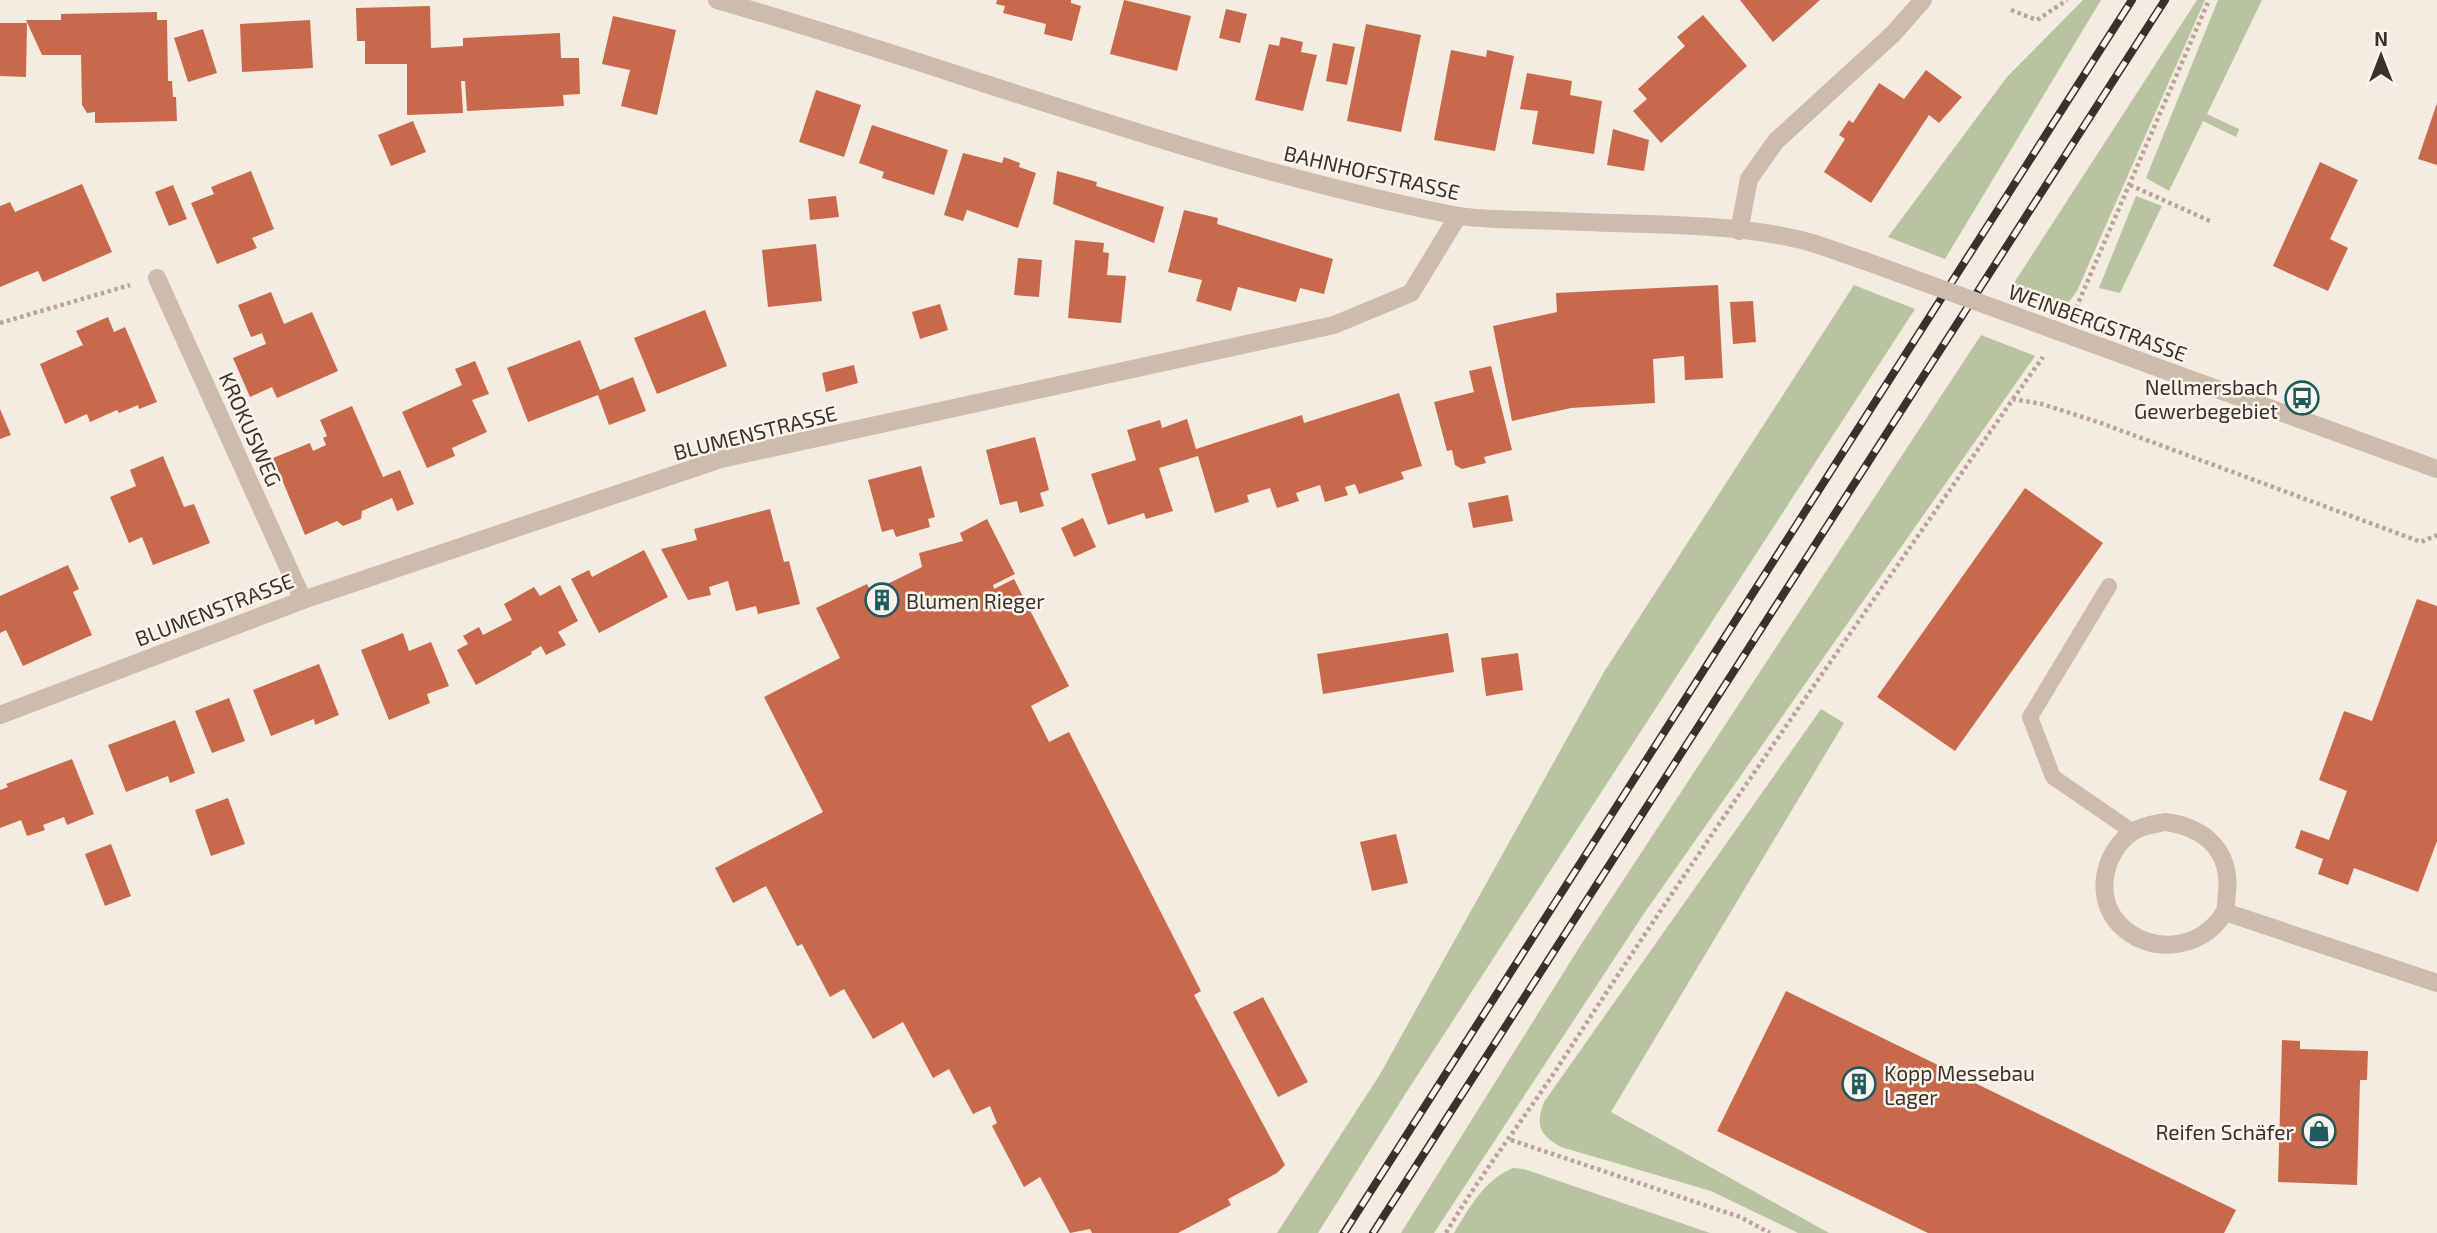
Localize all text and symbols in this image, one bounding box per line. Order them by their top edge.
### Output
north arrow [2346,21,2416,91]
text: N [2374,27,2388,50]
street label: BAHNHOFSTRASSE [1282,140,1462,204]
street label: WEINBERGSTRASSE [2005,278,2191,366]
street label: KROKUSWEG [215,368,287,490]
place label: Nellmersbach Gewerbegebiet [2134,374,2278,423]
bus stop icon: Nellmersbach Gewerbegebiet [2283,379,2321,417]
street label: BLUMENSTRASSE [671,400,839,464]
street label: BLUMENSTRASSE [131,567,297,651]
building icon: Blumen Rieger [863,581,901,619]
place label: Blumen Rieger [906,588,1045,613]
place label: Kopp Messebau Lager [1884,1060,2035,1109]
building icon: Kopp Messebau Lager [1840,1065,1878,1103]
shop icon: Reifen Schäfer [2300,1112,2338,1150]
place label: Reifen Schäfer [2155,1119,2295,1144]

